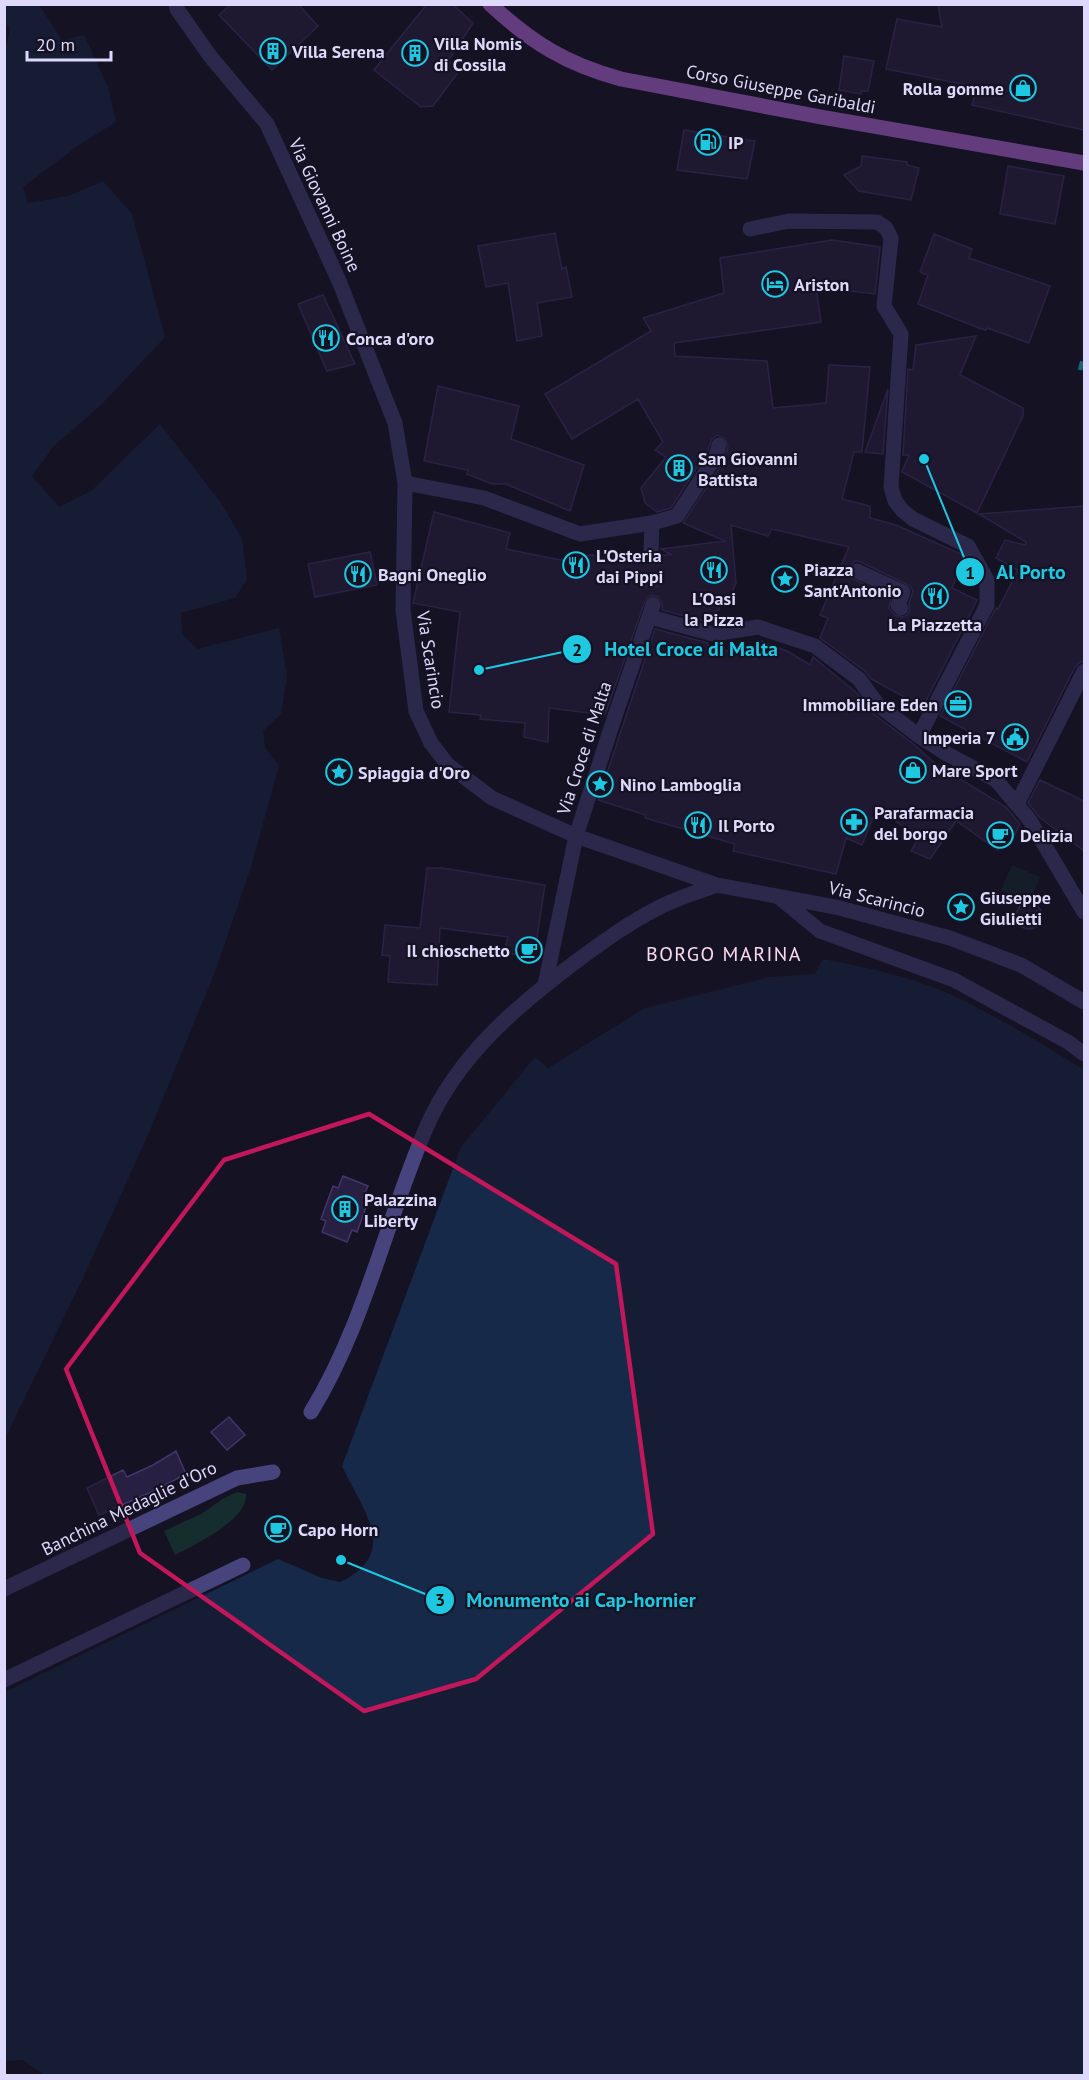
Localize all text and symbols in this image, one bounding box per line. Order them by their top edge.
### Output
scale bar [27,24,111,62]
place label: Villa Nomis di Cossila [433,32,523,76]
text: 20 m [36,33,75,56]
building icon: Villa Serena [258,36,288,66]
building icon: Villa Nomis di Cossila [400,38,430,68]
place label: Villa Serena [291,40,385,63]
street label: Corso Giuseppe Garibaldi [684,59,878,119]
shop icon: Rolla gomme [1008,73,1038,103]
place label: Rolla gomme [903,77,1004,100]
fuel station icon: IP [693,127,723,157]
place label: IP [728,131,743,154]
street label: Via Giovanni Boine [284,134,366,276]
hotel icon: Ariston [760,269,790,299]
place label: Ariston [794,273,849,296]
restaurant icon: Conca d'oro [311,323,341,353]
place label: Conca d'oro [346,327,435,350]
place label: San Giovanni Battista [698,447,798,491]
building icon: San Giovanni Battista [664,453,694,483]
place label: L'Osteria dai Pippi [596,544,663,588]
restaurant icon: L'Osteria dai Pippi [561,550,591,580]
callout: Al Porto [955,553,1078,591]
restaurant icon: L'Oasi la Pizza [699,555,729,585]
place label: Piazza Sant'Antonio [804,558,902,602]
restaurant icon: Bagni Oneglio [343,559,373,589]
text: Al Porto [996,559,1066,585]
text: 1 [965,561,975,584]
place label: Bagni Oneglio [378,563,487,586]
place icon: Piazza Sant'Antonio [770,564,800,594]
restaurant icon: La Piazzetta [920,581,950,611]
place label: L'Oasi la Pizza [684,587,744,631]
street label: Via Scarincio [412,608,450,711]
place label: La Piazzetta [888,613,982,636]
callout: Hotel Croce di Malta [562,630,790,668]
text: Hotel Croce di Malta [604,636,778,662]
text: 2 [572,638,582,661]
street label: Via Croce di Malta [551,678,616,819]
office icon: Immobiliare Eden [943,689,973,719]
place label: Immobiliare Eden [803,693,938,716]
public building icon: Imperia 7 [1000,722,1030,752]
place label: Imperia 7 [923,726,996,749]
shop icon: Mare Sport [898,755,928,785]
place icon: Spiaggia d'Oro [324,757,354,787]
place label: Mare Sport [932,759,1018,782]
place label: Spiaggia d'Oro [358,761,471,784]
place icon: Nino Lamboglia [585,769,615,799]
place label: Nino Lamboglia [620,773,741,796]
place label: Parafarmacia del borgo [874,801,974,845]
pharmacy icon: Parafarmacia del borgo [839,807,869,837]
restaurant icon: Il Porto [683,810,713,840]
place label: Il Porto [718,814,775,837]
cafe icon: Delizia [985,820,1015,850]
place label: Delizia [1020,824,1073,847]
street label: Via Scarincio [825,876,928,922]
place label: Giuseppe Giulietti [980,886,1051,930]
place icon: Giuseppe Giulietti [946,892,976,922]
cafe icon: Il chioschetto [514,935,544,965]
place label: Il chioschetto [407,939,510,962]
district label: BORGO MARINA [646,941,802,967]
place label: Palazzina Liberty [364,1188,437,1232]
building icon: Palazzina Liberty [330,1194,360,1224]
street label: Banchina Medaglie d'Oro [38,1456,220,1560]
cafe icon: Capo Horn [263,1514,293,1544]
place label: Capo Horn [298,1518,378,1541]
callout: Monumento ai Cap-hornier [425,1581,708,1619]
text: Monumento ai Cap-hornier [466,1587,696,1613]
text: 3 [435,1588,445,1611]

